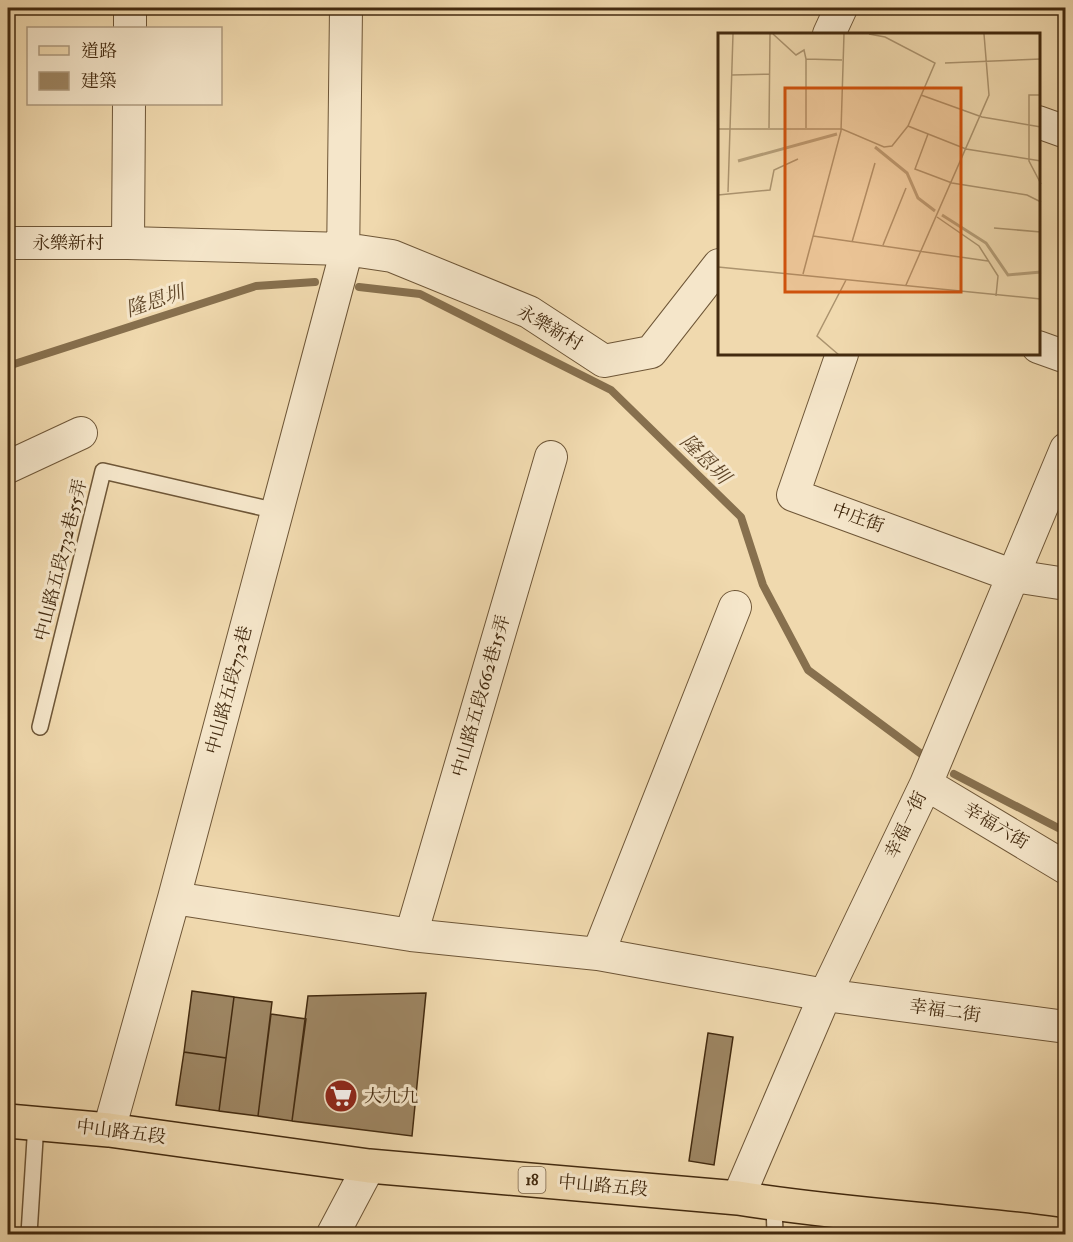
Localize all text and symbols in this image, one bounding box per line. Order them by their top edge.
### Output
legend [27,27,222,105]
inset map [718,33,1040,356]
text: 道路 [81,40,117,63]
text: 建築 [81,70,117,93]
street label: 永樂新村 [32,232,104,255]
water label: 隆恩圳 [123,279,190,322]
street label: 永樂新村 [513,300,587,356]
water label: 隆恩圳 [675,429,737,491]
street label: 中山路五段732巷55弄 [30,477,92,643]
street label: 中庄街 [829,498,887,538]
street label: 中山路五段662巷15弄 [447,612,515,780]
street label: 中山路五段732巷 [201,623,257,757]
street label: 幸福一街 [880,788,932,862]
street label: 幸福六街 [959,798,1033,854]
street label: 幸福二街 [908,995,982,1027]
supermarket icon: 大九九 [323,1078,359,1114]
place label: 大九九 [364,1085,418,1108]
street label: 中山路五段 [75,1115,167,1149]
road number: 18 [518,1167,546,1193]
street label: 中山路五段 [557,1171,649,1201]

